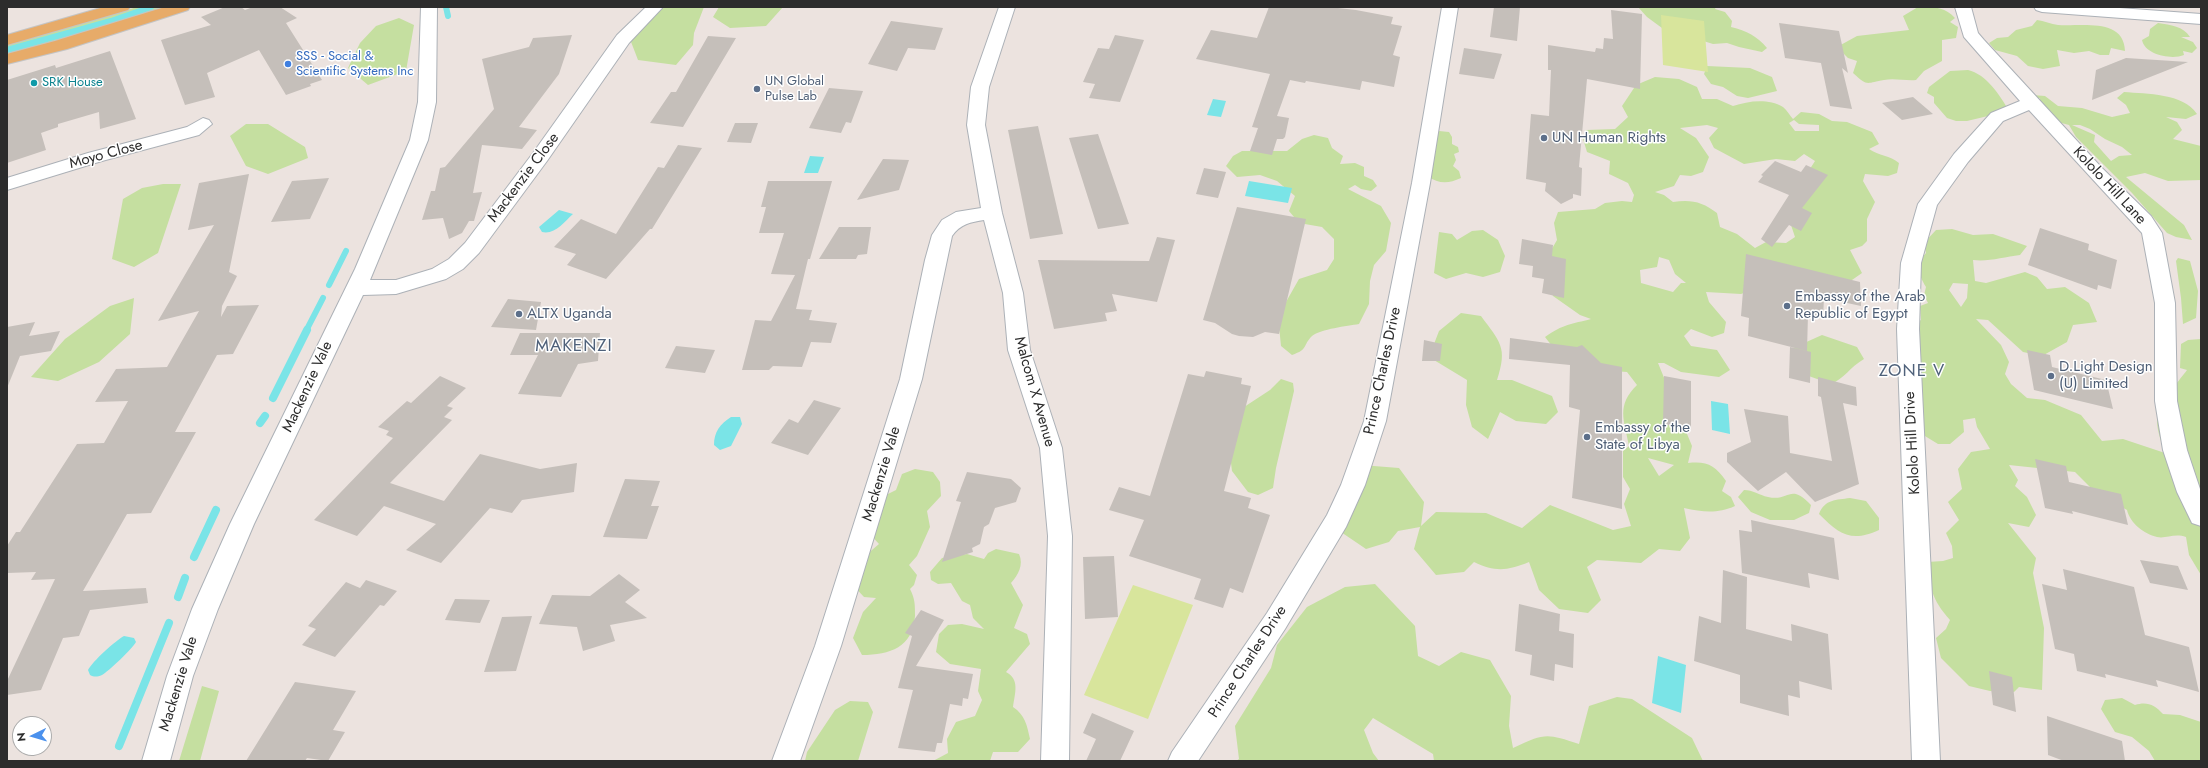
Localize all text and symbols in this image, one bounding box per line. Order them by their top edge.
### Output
place label: SSS - Social & Scientific Systems Inc [296,49,413,80]
marker: SSS - Social & Scientific Systems Inc [283,59,293,69]
place label: UN Global Pulse Lab [765,74,824,105]
place label: SRK House [42,75,103,91]
marker: SRK House [29,78,39,88]
marker: UN Global Pulse Lab [752,84,762,94]
place label: UN Human Rights [1552,129,1666,147]
street label: Mackenzie Close [485,130,563,226]
marker: UN Human Rights [1539,133,1549,143]
street label: Moyo Close [68,137,144,173]
street label: Kololo Hill Lane [2068,143,2150,229]
place label: Embassy of the Arab Republic of Egypt [1795,288,1925,323]
marker: Embassy of the Arab Republic of Egypt [1782,301,1792,311]
place label: ALTX Uganda [527,305,612,323]
street label: Prince Charles Drive [1361,306,1405,436]
marker: ALTX Uganda [514,309,524,319]
street label: Malcom X Avenue [1010,335,1058,449]
district label: MAKENZI [535,337,613,357]
street label: Mackenzie Vale [279,339,337,435]
place label: D.Light Design (U) Limited [2059,358,2153,393]
district label: ZONE V [1879,362,1945,382]
marker: D.Light Design (U) Limited [2046,371,2056,381]
street label: Kololo Hill Drive [1901,391,1925,495]
place label: Embassy of the State of Libya [1595,419,1690,454]
street label: Mackenzie Vale [859,424,905,524]
marker: Embassy of the State of Libya [1582,432,1592,442]
street label: Prince Charles Drive [1205,603,1291,721]
street label: Mackenzie Vale [156,634,202,734]
north arrow [12,716,52,756]
text: N [13,732,29,742]

